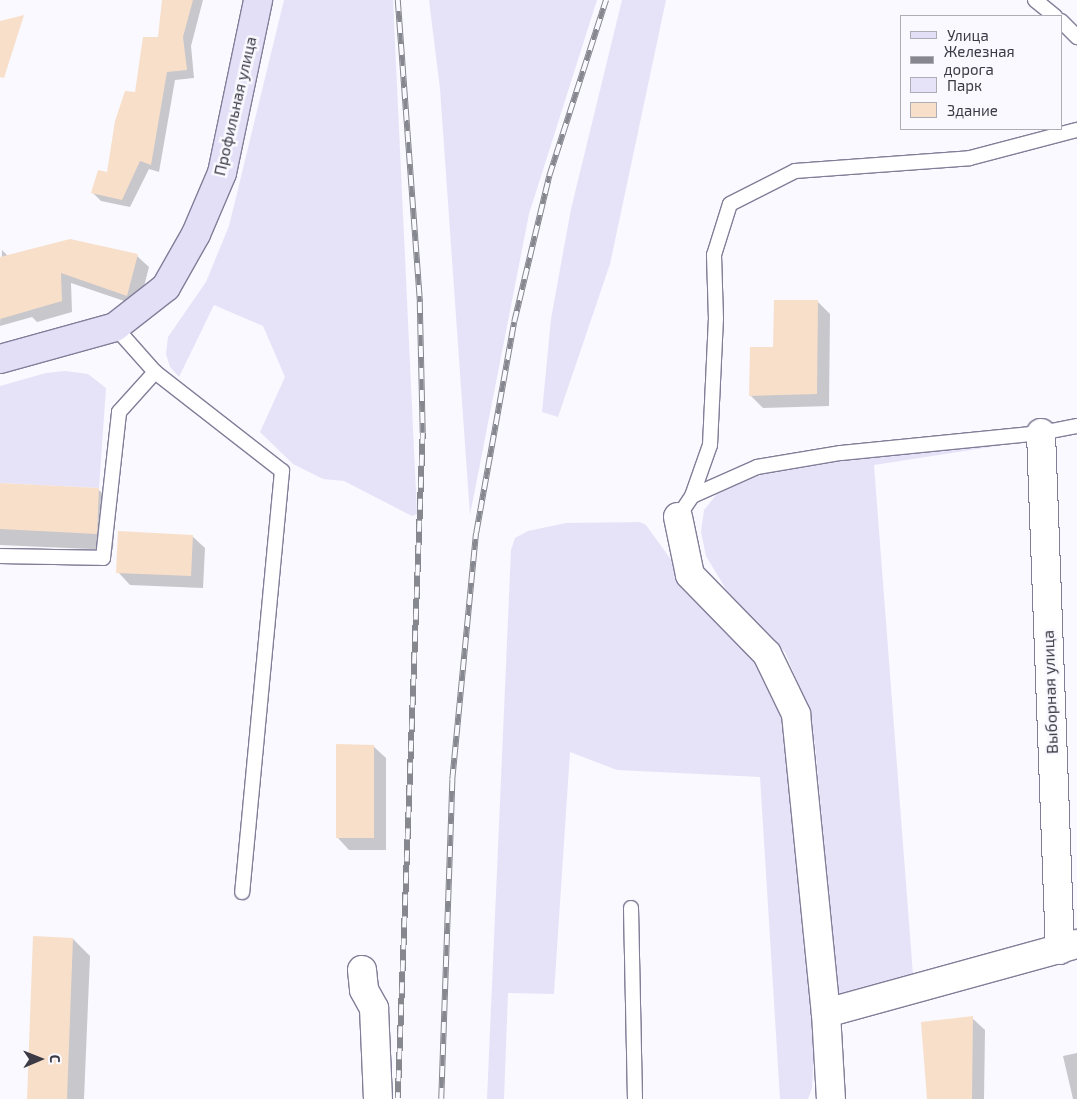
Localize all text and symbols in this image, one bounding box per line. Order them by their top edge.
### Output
legend [900,15,1062,130]
text: Улица [947,26,989,44]
street label: Профильная улица [210,34,260,178]
text: Железная дорога [944,42,1015,78]
text: Парк [947,76,982,94]
text: Здание [947,101,998,119]
street label: Выборная улица [1038,630,1062,754]
north arrow [15,1034,65,1084]
text: С [47,1054,64,1063]

